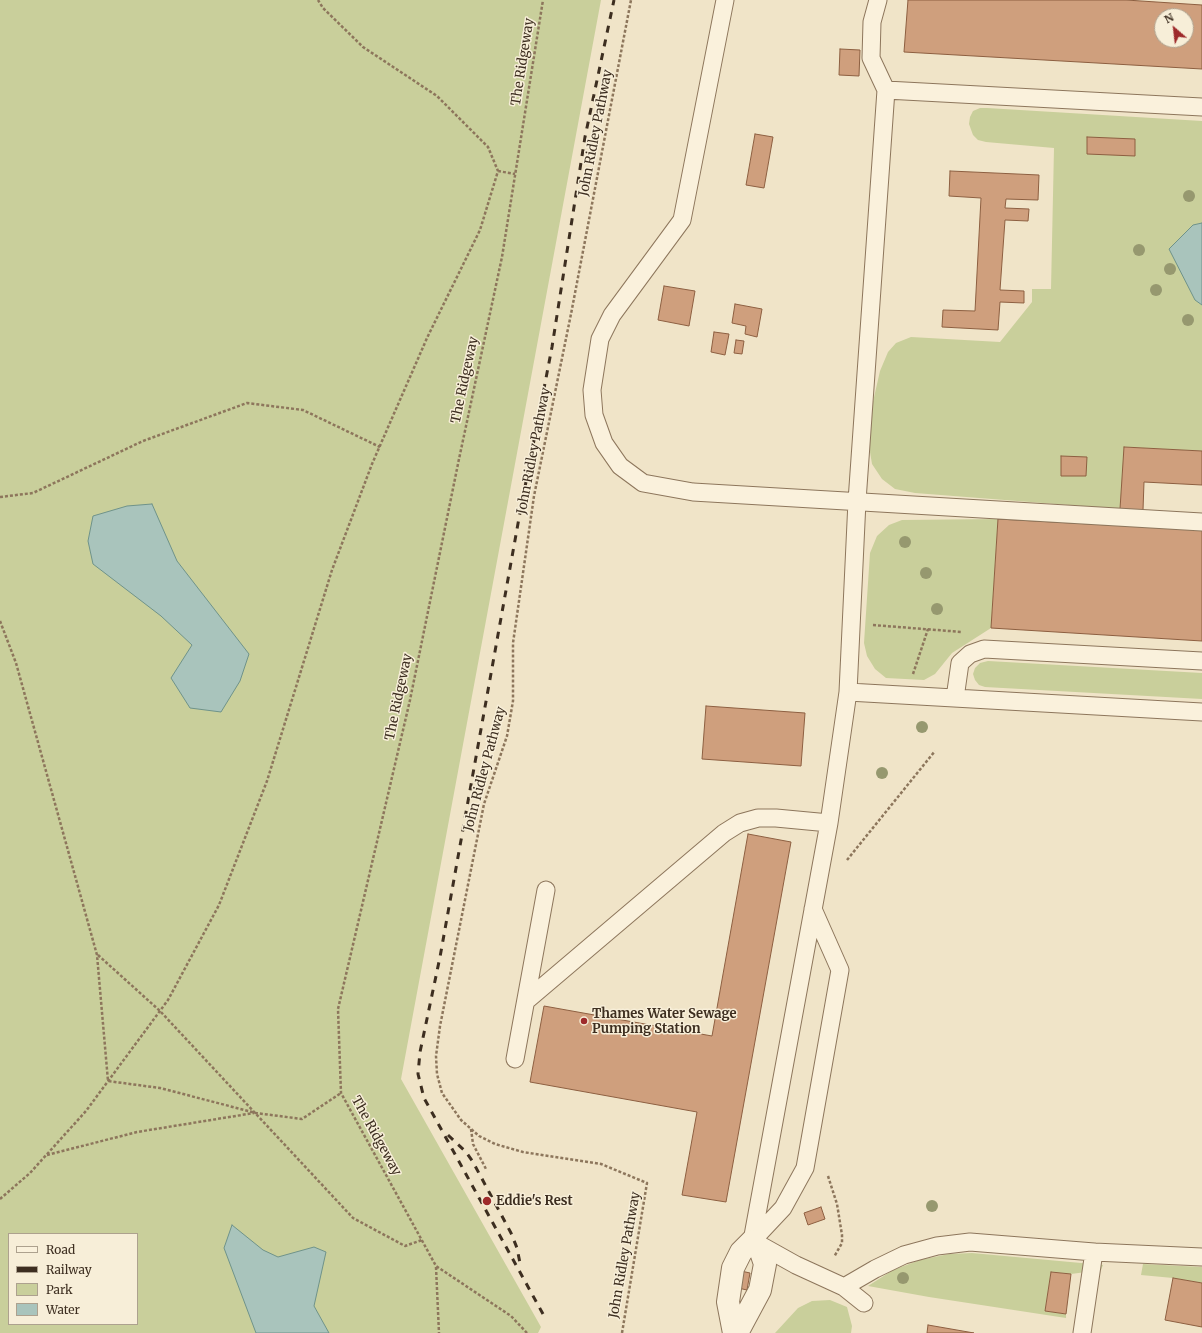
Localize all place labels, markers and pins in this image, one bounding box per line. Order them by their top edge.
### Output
place label: Thames Water Sewage Pumping Station [592,1006,737,1037]
marker: Thames Water Sewage Pumping Station [579,1016,589,1026]
place label: Eddie's Rest [496,1193,573,1209]
marker: Eddie's Rest [481,1195,493,1207]

